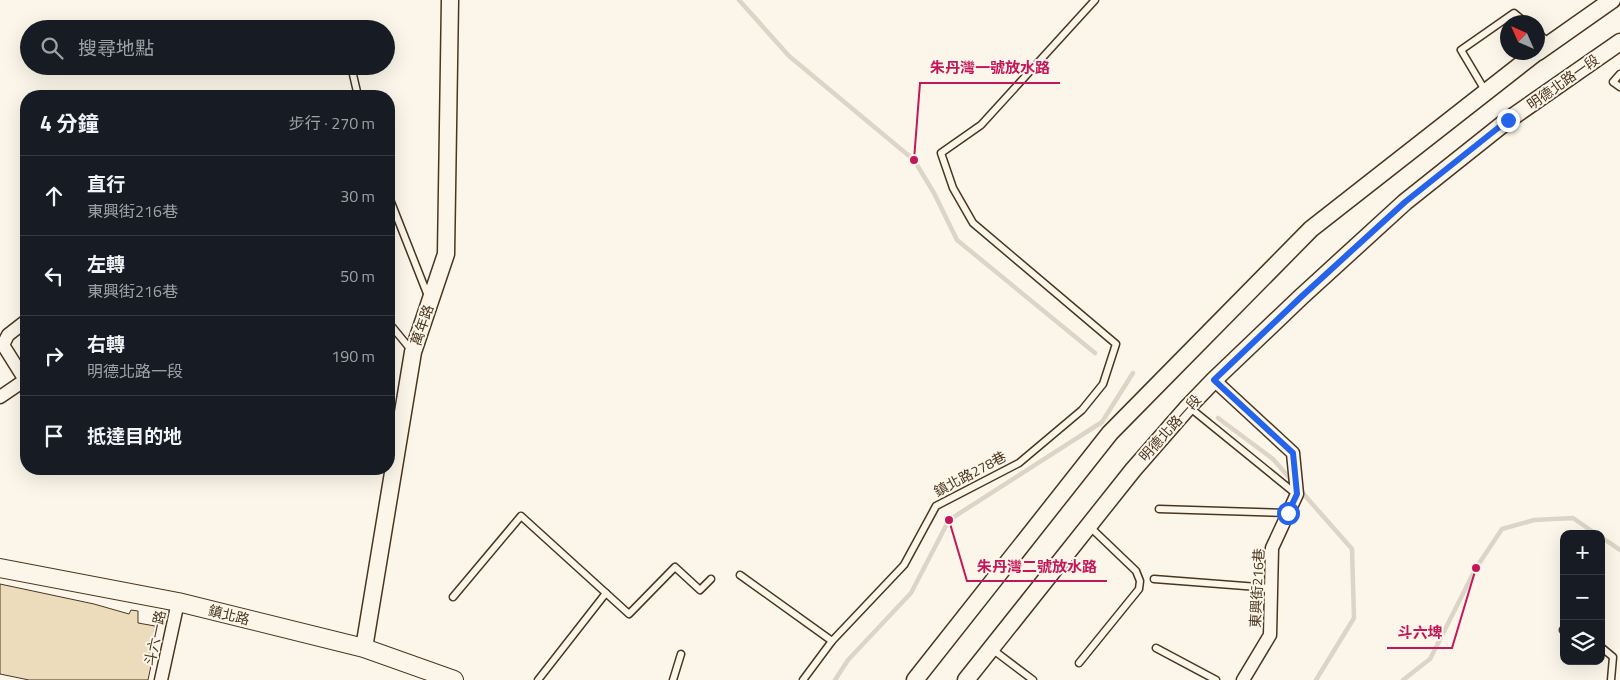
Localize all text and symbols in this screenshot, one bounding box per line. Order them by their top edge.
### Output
north arrow [1500,15,1545,60]
search box [20,20,395,75]
text: 搜尋地點 [78,33,154,62]
icon: search [38,34,66,62]
street label: 明德北路一段 [1522,49,1603,114]
callout: 朱丹灣一號放水路 [920,53,1060,83]
text: 朱丹灣一號放水路 [930,56,1050,79]
text: 4 分鐘 [40,107,98,139]
route end [1497,109,1520,132]
text: 步行 · 270 m [289,111,375,135]
text: 直行 [87,169,125,198]
icon: ahead [40,182,68,210]
text: 30 m [340,184,375,208]
text: 東興街216巷 [87,199,178,223]
text: 左轉 [87,249,125,278]
icon: left [40,262,68,290]
text: 50 m [340,264,375,288]
text: 東興街216巷 [87,279,178,303]
street label: 萬年路 [405,302,438,348]
text: 右轉 [87,329,125,358]
icon: right [40,342,68,370]
text: 190 m [331,344,375,368]
text: 明德北路一段 [87,359,183,383]
street label: 明德北路一段 [1134,389,1206,466]
text: 抵達目的地 [87,421,182,450]
icon: arrive [40,422,68,450]
street label: 鎮北路278巷 [930,446,1010,501]
route start [1277,502,1300,525]
map controls [1560,530,1605,665]
button: + [1560,530,1605,575]
street label: 東興街216巷 [1244,548,1269,628]
callout: 朱丹灣二號放水路 [967,551,1107,581]
text: 朱丹灣二號放水路 [977,555,1097,578]
button: − [1560,575,1605,620]
street label: 鎮北路 [206,599,252,630]
street label: 斗六一路 [138,608,171,667]
callout: 斗六埤 [1387,618,1452,648]
button: layers [1560,620,1605,665]
text: 斗六埤 [1397,621,1443,644]

